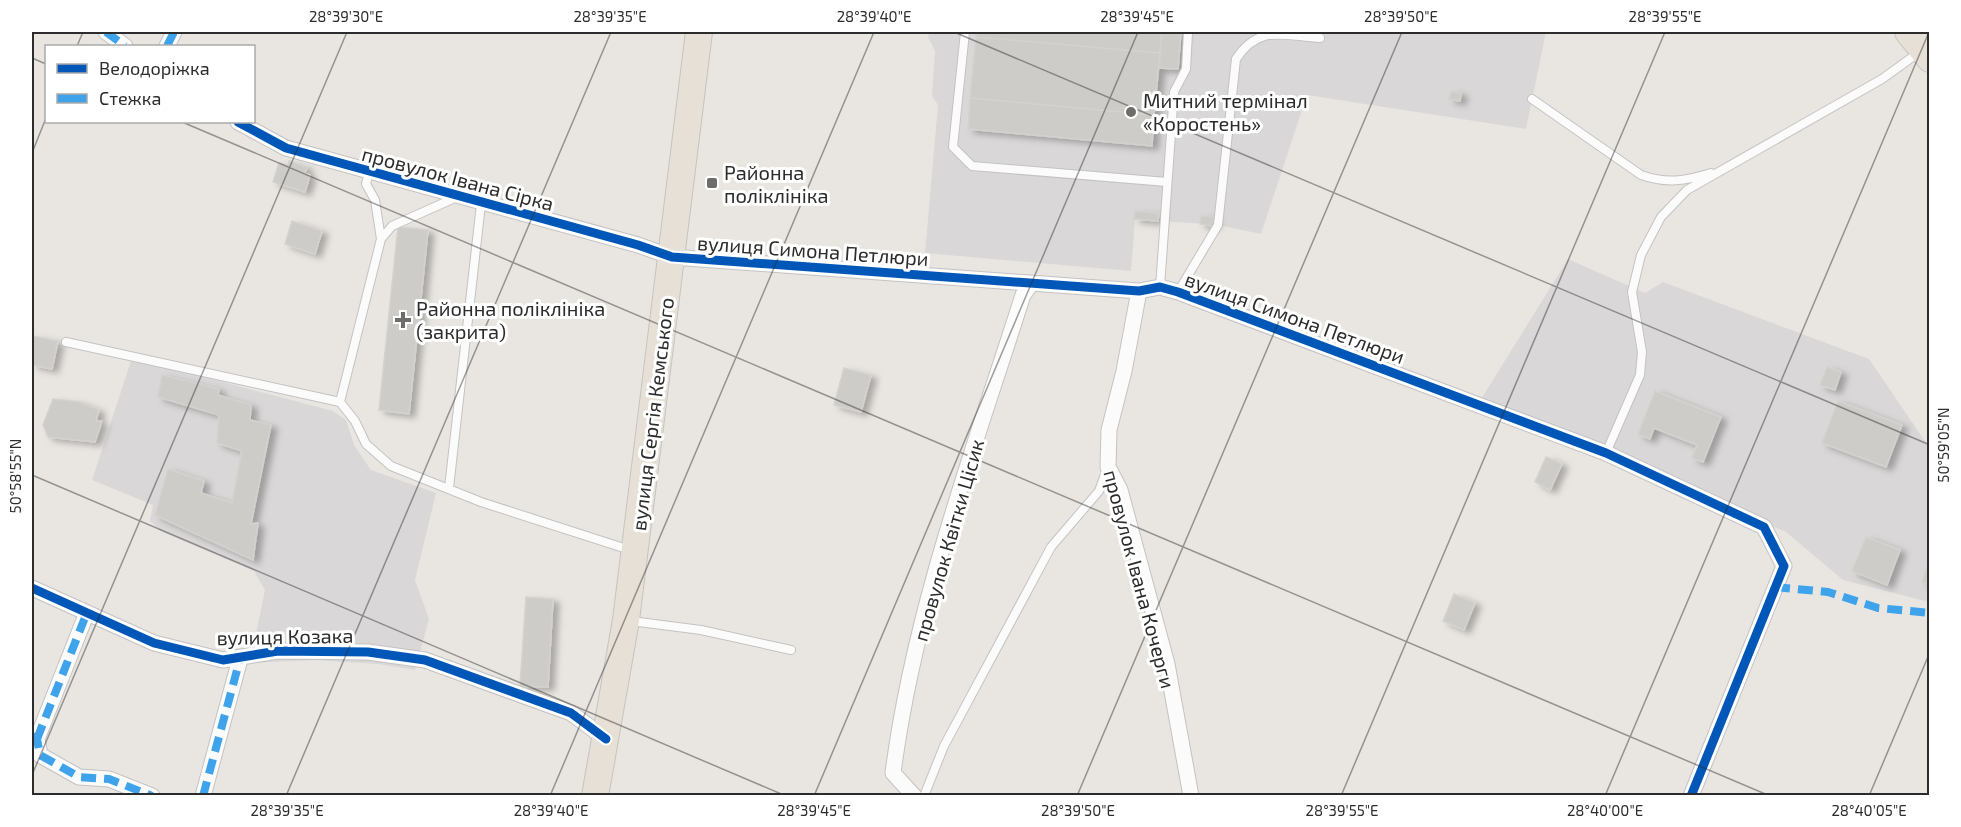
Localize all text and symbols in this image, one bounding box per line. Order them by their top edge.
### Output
text: 28°39'30"E [309,7,383,25]
text: 28°39'35"E [573,7,647,25]
text: 28°39'40"E [837,7,911,25]
text: 28°39'45"E [1100,7,1174,25]
text: 28°39'50"E [1364,7,1438,25]
text: 28°39'55"E [1629,7,1701,25]
legend [45,45,255,123]
text: Велодоріжка [99,57,210,79]
text: Стежка [99,87,161,109]
place label: Митний термінал «Коростень» [1143,88,1308,135]
marker: Митний термінал «Коростень» [1124,105,1138,119]
street label: провулок Івана Сірка [359,141,557,216]
place label: Районна поліклініка [724,160,828,207]
marker: Районна поліклініка [705,176,719,190]
street label: вулиця Симона Петлюри [696,230,929,271]
street label: вулиця Симона Петлюри [1182,266,1408,369]
place label: Районна поліклініка (закрита) [416,296,605,343]
street label: вулиця Сергія Кемського [626,296,679,532]
marker: Районна поліклініка (закрита) [394,311,412,329]
text: 50°59'05"N [1934,407,1952,483]
street label: провулок Квітки Цісик [908,436,989,644]
text: 50°58'55"N [6,439,24,513]
street label: провулок Івана Кочерги [1098,467,1181,691]
street label: вулиця Козака [216,623,354,650]
text: 28°39'35"E [250,801,324,819]
text: 28°39'40"E [514,801,588,819]
text: 28°39'45"E [777,801,851,819]
text: 28°39'50"E [1041,801,1115,819]
text: 28°39'55"E [1306,801,1378,819]
text: 28°40'00"E [1567,801,1643,819]
text: 28°40'05"E [1831,801,1907,819]

